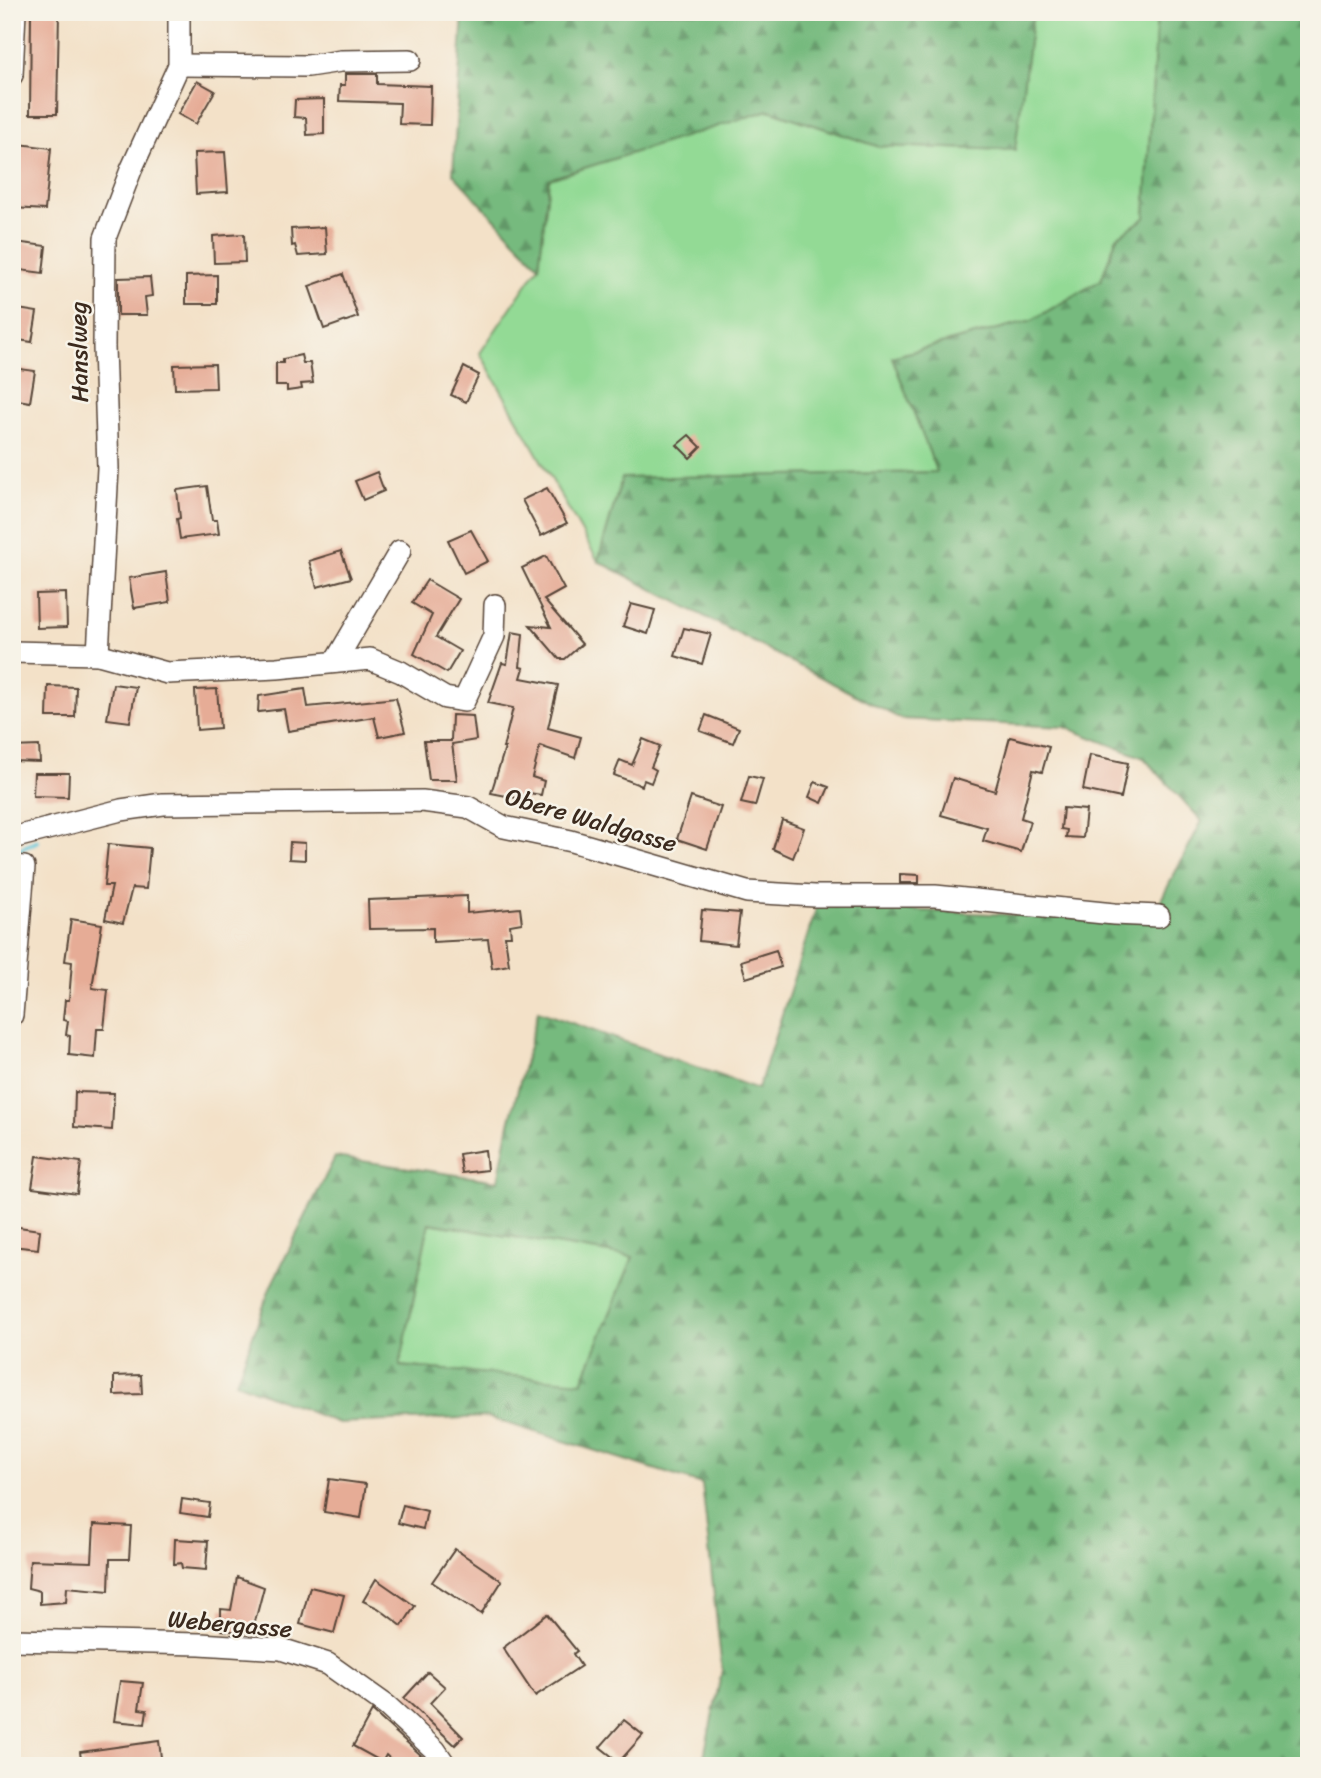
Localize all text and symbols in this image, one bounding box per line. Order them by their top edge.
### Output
street label: Hanslweg [57,301,101,403]
street label: Obere Waldgasse [500,775,682,865]
street label: Webergasse [166,1598,294,1650]

